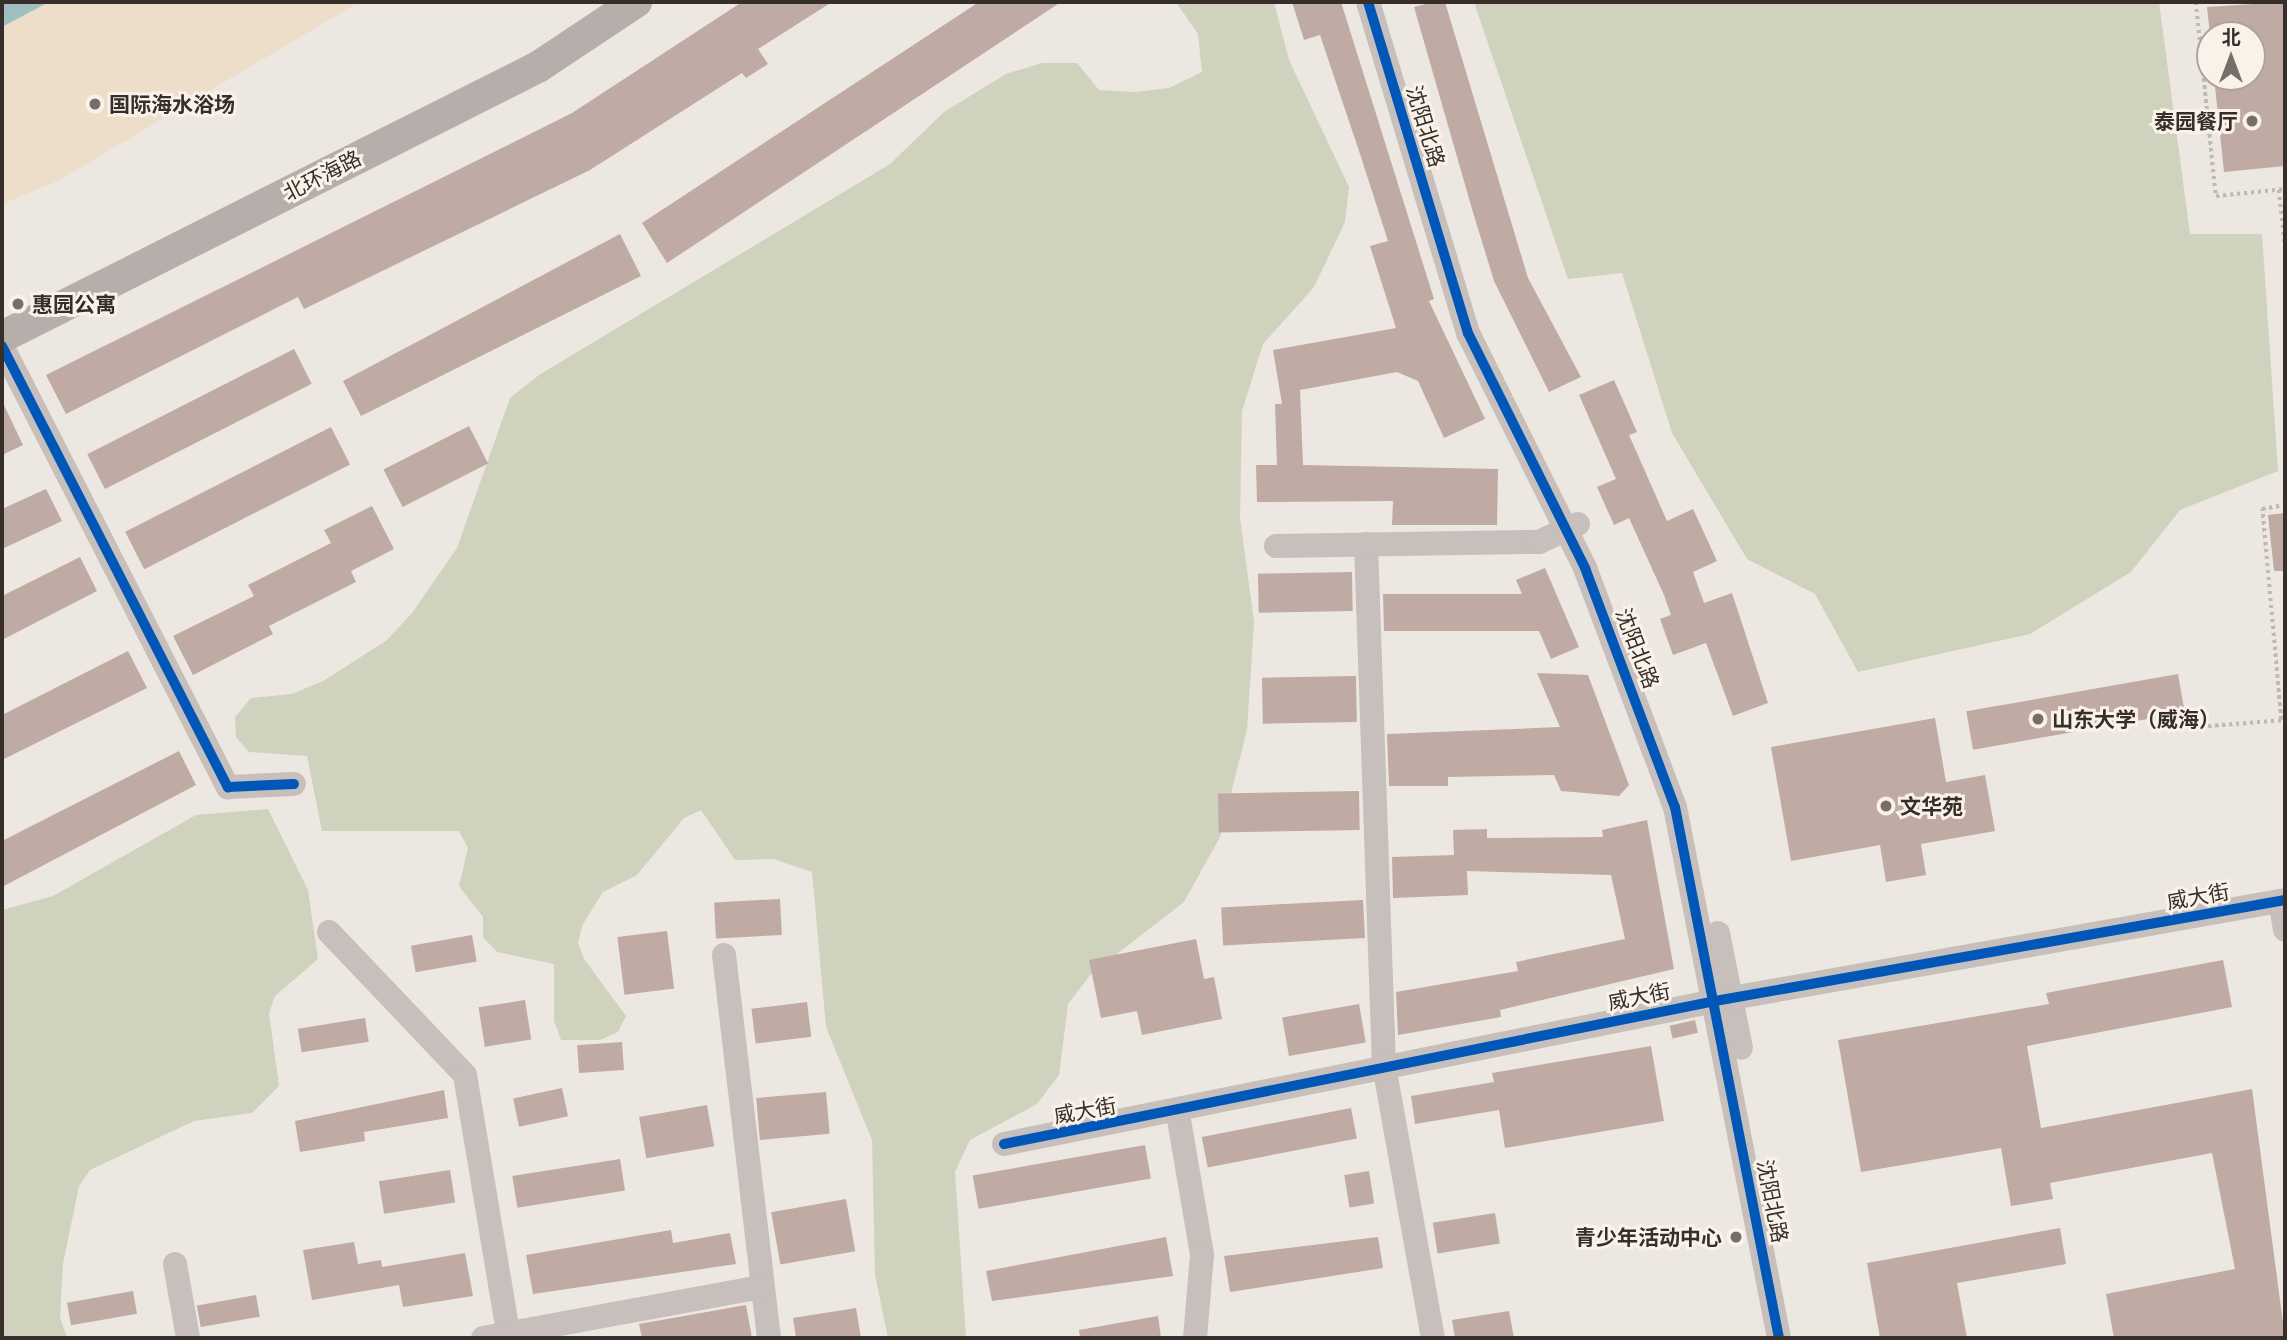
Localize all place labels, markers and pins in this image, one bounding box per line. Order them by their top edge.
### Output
place label: 国际海水浴场 [109,91,235,117]
marker: 国际海水浴场 [87,96,103,112]
place label: 泰园餐厅 [2154,108,2238,134]
marker: 泰园餐厅 [2244,113,2260,129]
place label: 惠园公寓 [32,291,116,317]
marker: 惠园公寓 [10,296,26,312]
place label: 山东大学（威海） [2052,706,2220,732]
marker: 山东大学（威海） [2030,711,2046,727]
place label: 文华苑 [1900,793,1963,819]
marker: 文华苑 [1878,798,1894,814]
place label: 青少年活动中心 [1575,1224,1722,1250]
marker: 青少年活动中心 [1728,1229,1744,1245]

